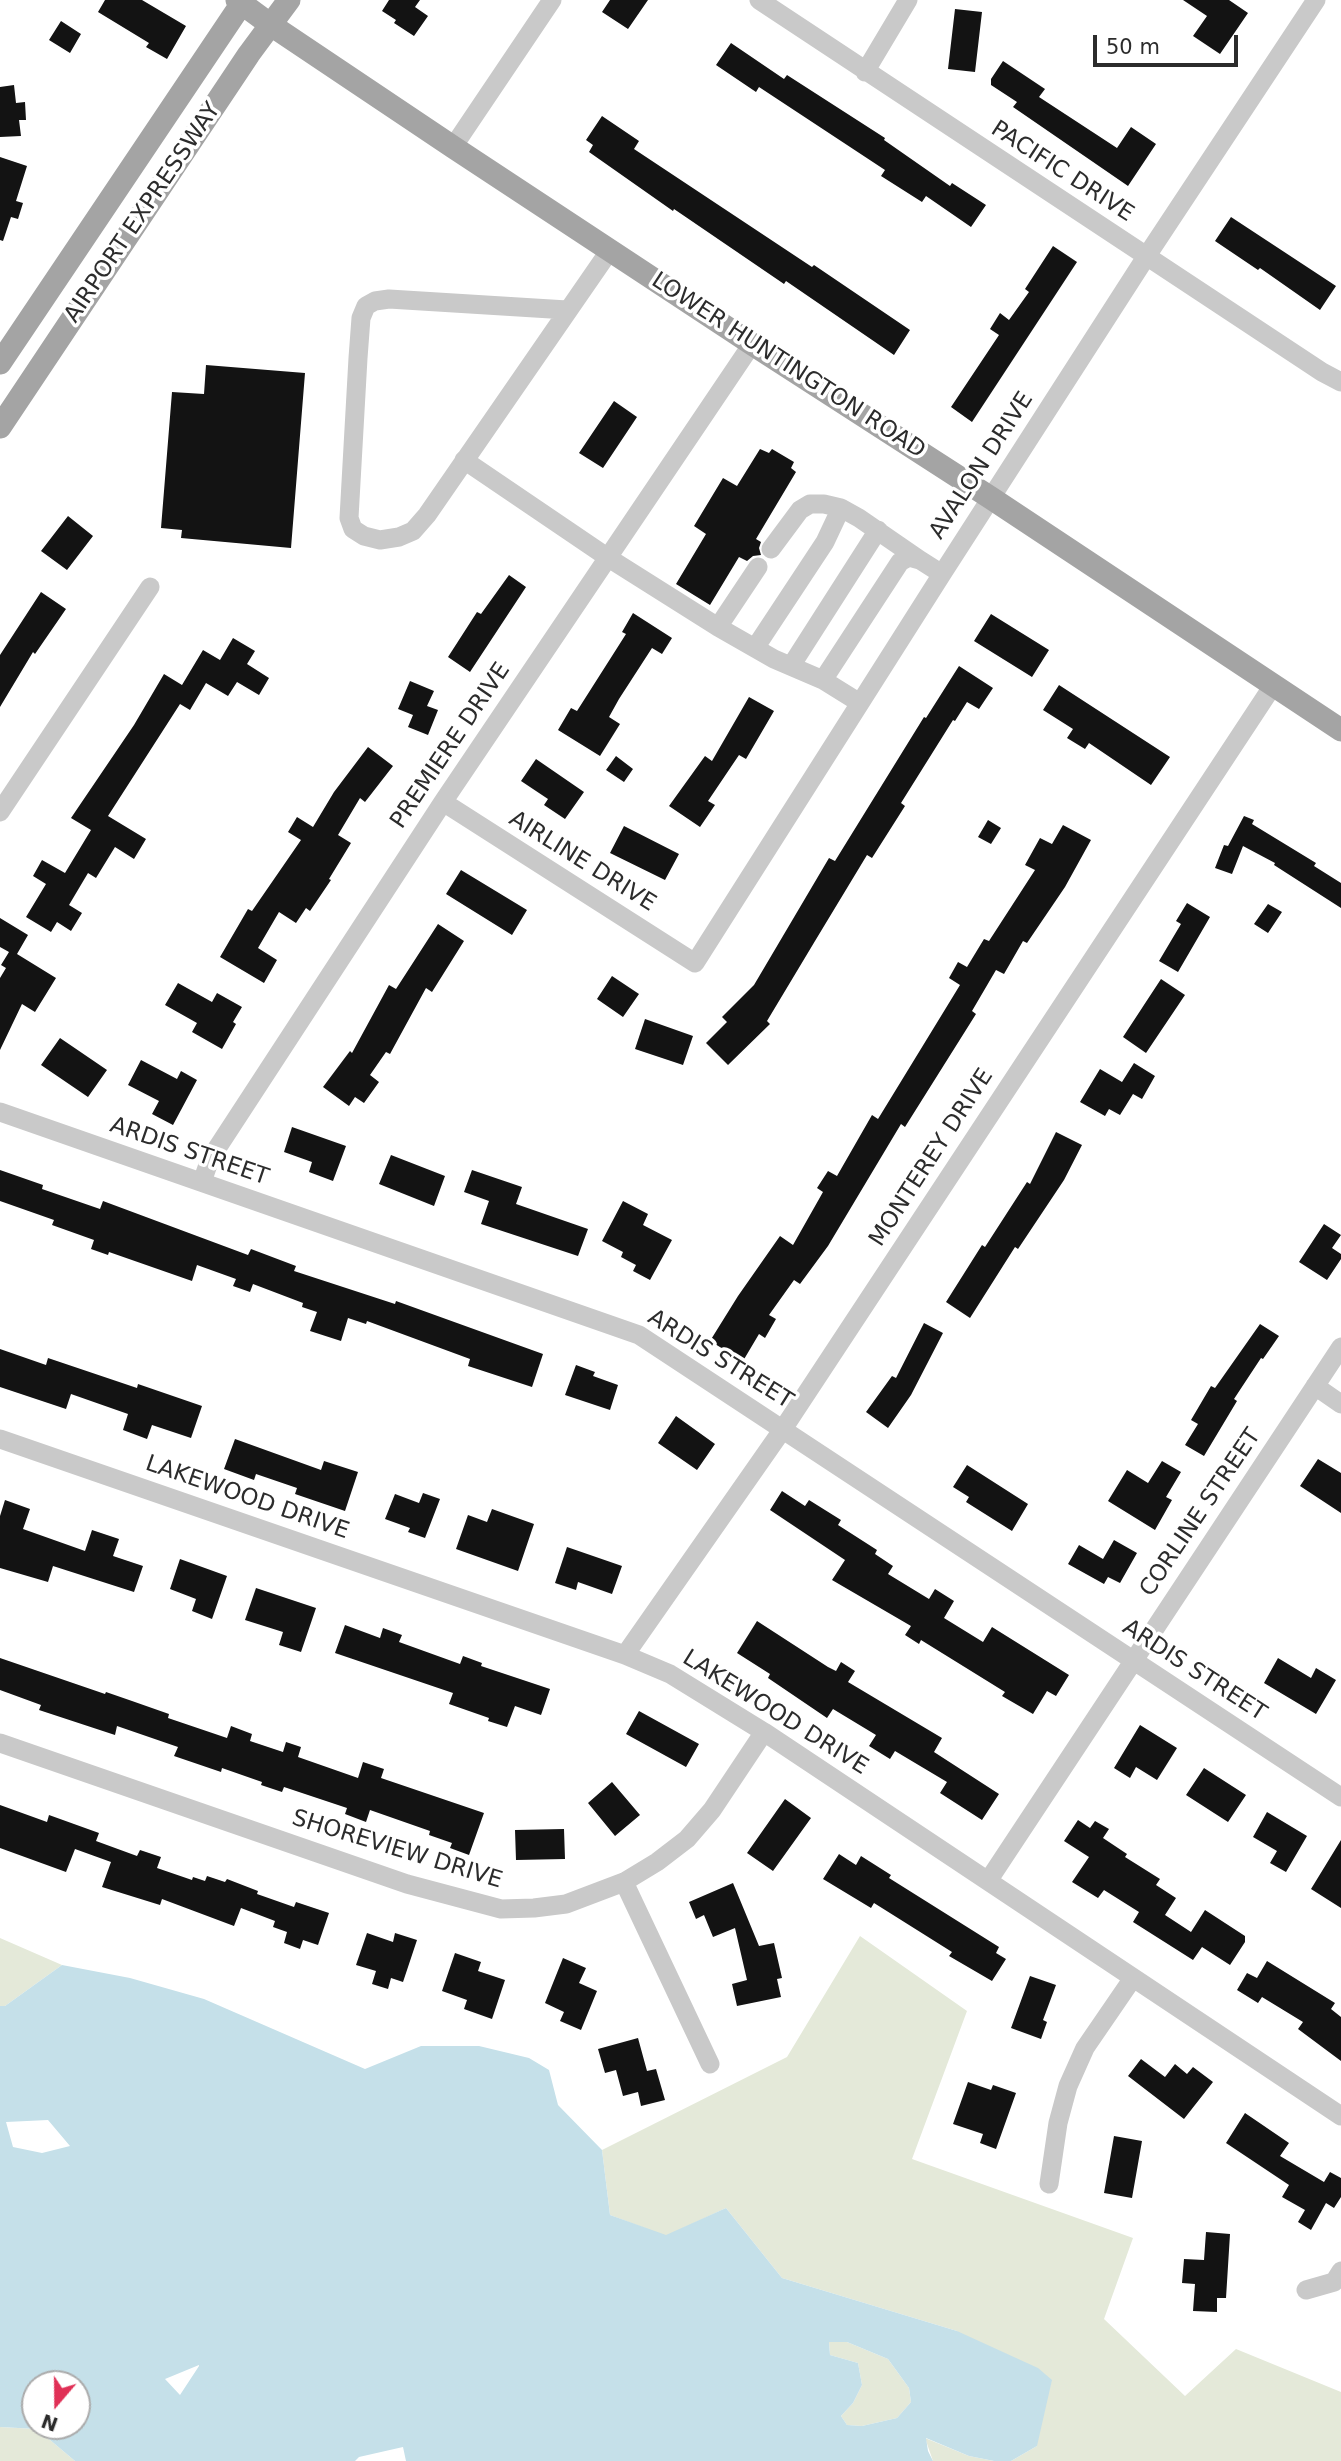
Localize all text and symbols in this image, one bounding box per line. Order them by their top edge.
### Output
scale bar [1096,21,1241,65]
text: 50 m [1106,35,1160,59]
street label: AIRPORT EXPRESSWAY [59,98,227,328]
street label: PACIFIC DRIVE [985,116,1139,228]
street label: LOWER HUNTINGTON ROAD [646,267,930,465]
street label: AVALON DRIVE [924,387,1040,545]
street label: PREMIERE DRIVE [385,658,517,834]
street label: AIRLINE DRIVE [504,806,660,918]
street label: MONTEREY DRIVE [864,1064,1000,1252]
street label: ARDIS STREET [106,1112,272,1192]
street label: ARDIS STREET [642,1304,798,1416]
street label: CORLINE STREET [1135,1424,1267,1602]
street label: LAKEWOOD DRIVE [142,1450,352,1546]
street label: ARDIS STREET [1117,1614,1271,1728]
street label: LAKEWOOD DRIVE [677,1645,873,1781]
street label: SHOREVIEW DRIVE [289,1805,505,1895]
north arrow [21,2370,91,2440]
text: N [38,2410,61,2436]

